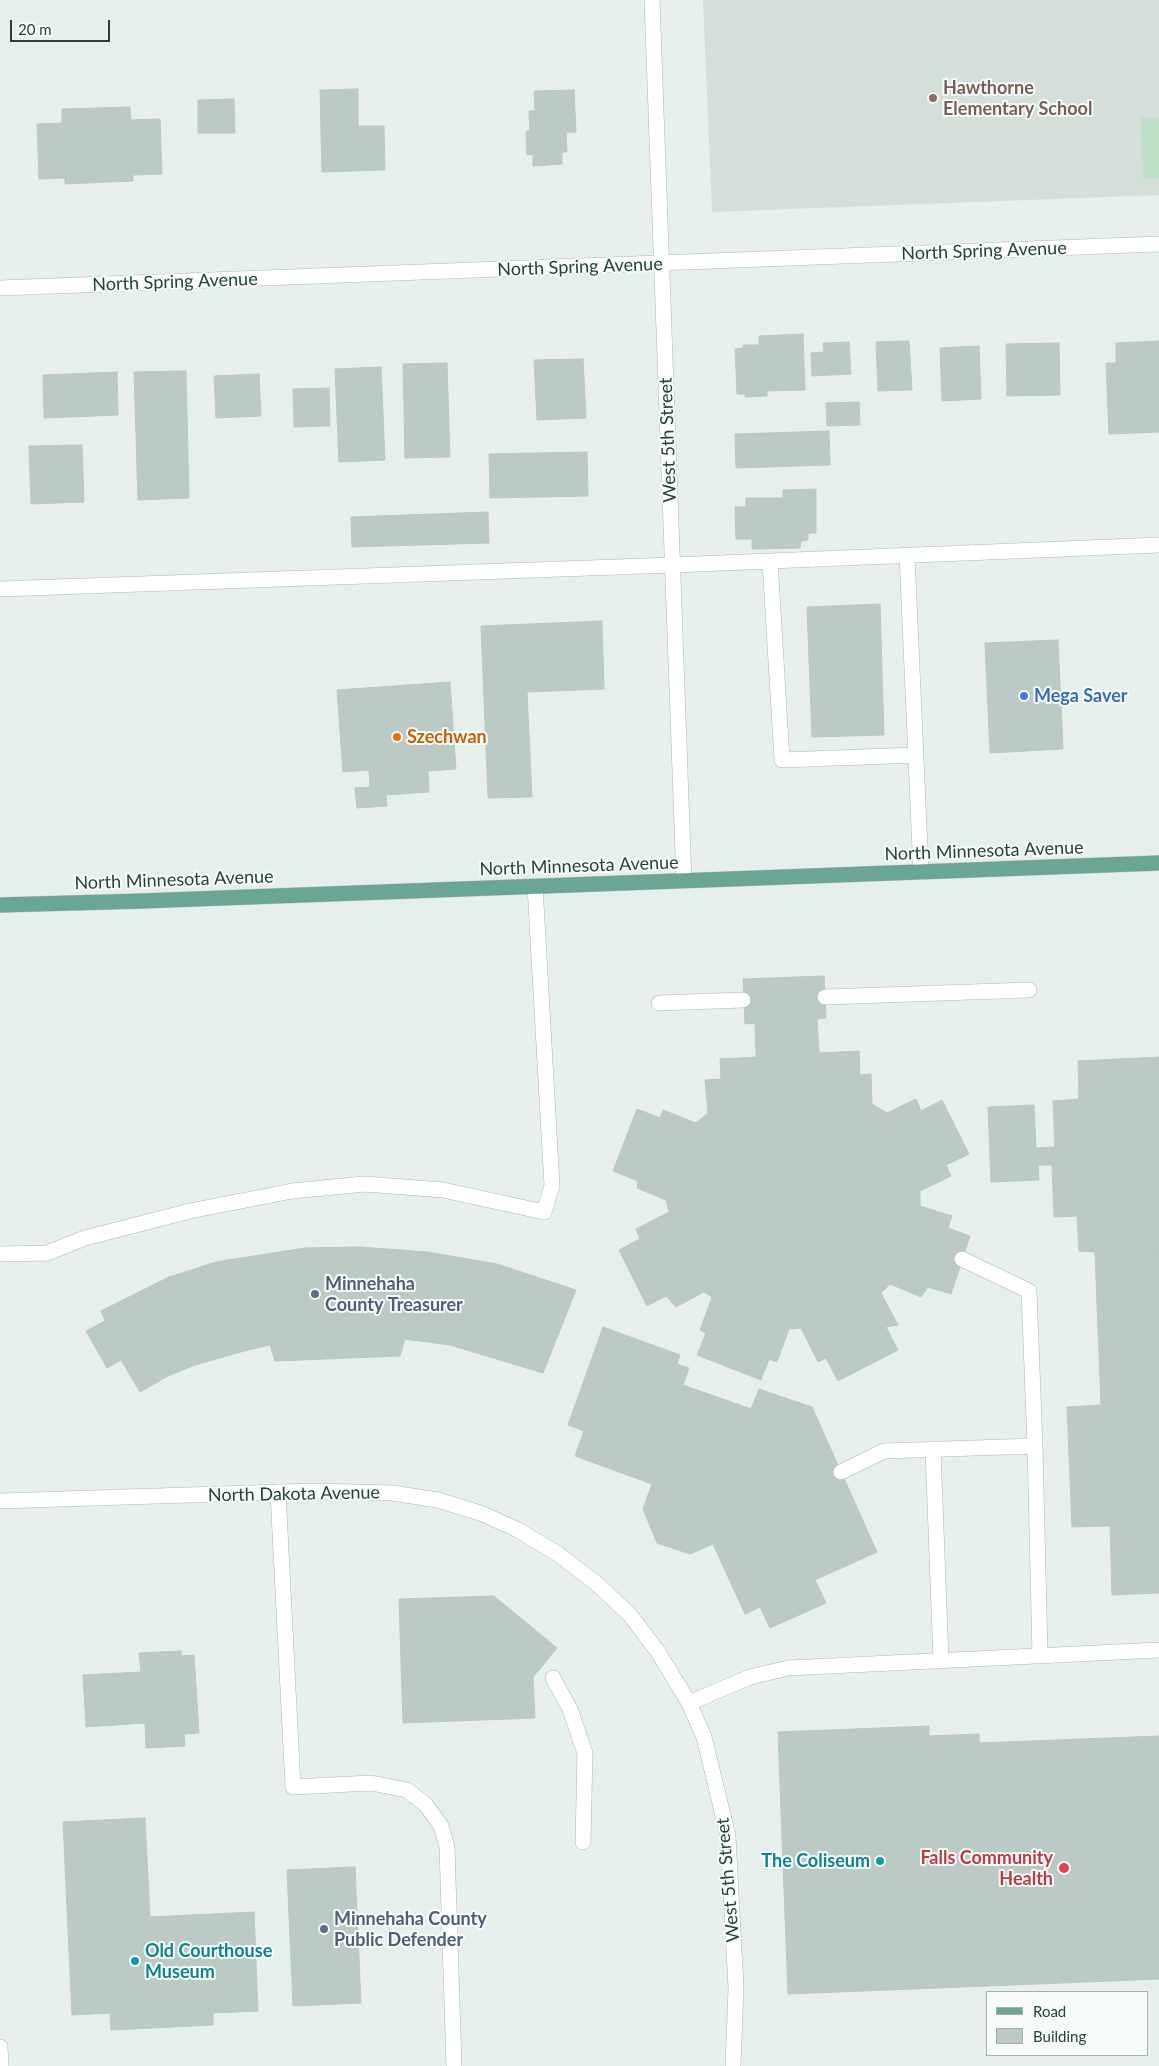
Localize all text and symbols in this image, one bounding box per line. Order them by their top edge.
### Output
scale bar [12,10,112,42]
text: 20 m [18,20,52,38]
place label: Hawthorne Elementary School [943,77,1092,120]
marker: Hawthorne Elementary School [927,92,939,104]
street label: North Spring Avenue [901,237,1067,265]
street label: North Spring Avenue [497,253,663,281]
street label: North Spring Avenue [92,268,258,296]
street label: West 5th Street [655,377,681,503]
place label: Mega Saver [1034,685,1128,707]
marker: Mega Saver [1018,690,1030,702]
place label: Szechwan [407,726,487,748]
marker: Szechwan [391,731,403,743]
street label: North Minnesota Avenue [884,837,1084,865]
street label: North Minnesota Avenue [479,852,679,880]
street label: North Minnesota Avenue [74,866,274,894]
place label: Minnehaha County Treasurer [325,1273,463,1316]
marker: Minnehaha County Treasurer [309,1288,321,1300]
street label: North Dakota Avenue [208,1482,380,1506]
street label: West 5th Street [712,1817,744,1943]
place label: Falls Community Health [920,1847,1053,1890]
place label: The Coliseum [761,1850,870,1872]
marker: The Coliseum [874,1855,886,1867]
marker: Falls Community Health [1057,1861,1071,1875]
place label: Minnehaha County Public Defender [334,1908,487,1950]
marker: Minnehaha County Public Defender [318,1923,330,1935]
place label: Old Courthouse Museum [145,1940,272,1982]
marker: Old Courthouse Museum [129,1955,141,1967]
legend [986,1991,1149,2056]
text: Road [1033,2002,1066,2020]
text: Building [1033,2027,1086,2045]

